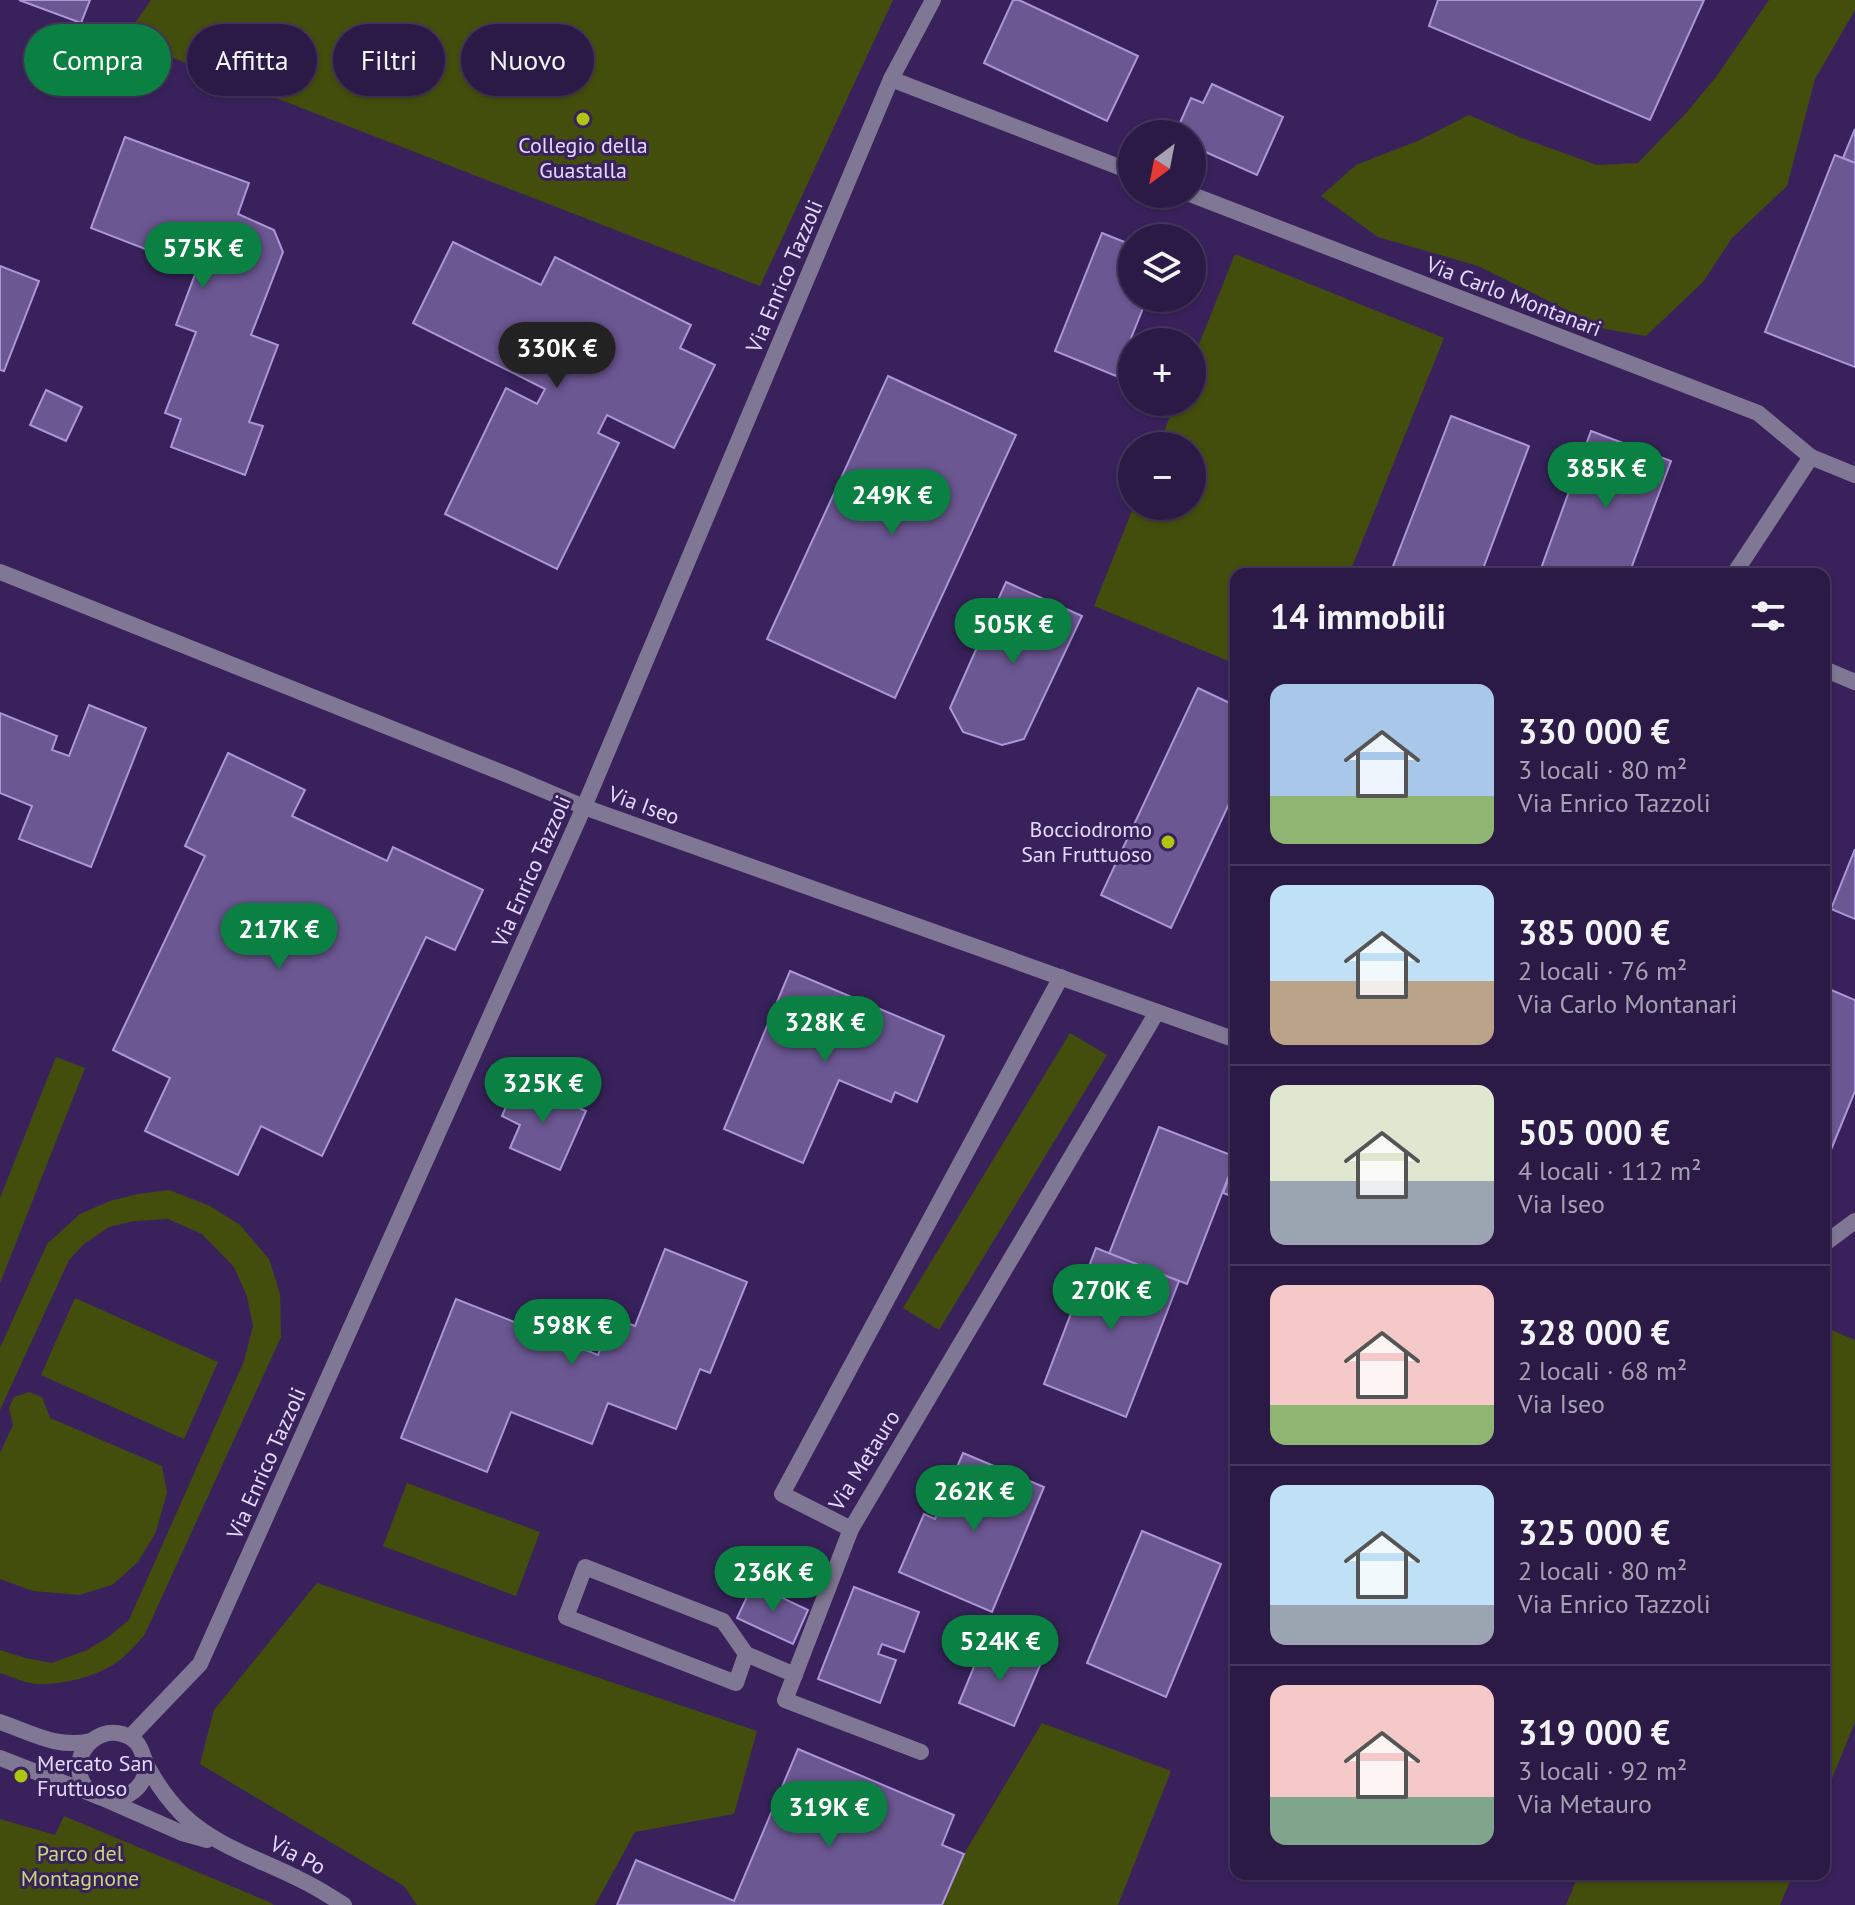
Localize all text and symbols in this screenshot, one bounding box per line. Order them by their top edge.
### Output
chip: Compra [24,24,171,96]
chip: Affitta [187,24,317,96]
chip: Filtri [333,24,445,96]
chip: Nuovo [461,24,594,96]
marker: Collegio della Guastalla [574,110,592,128]
north arrow [1118,120,1206,208]
map controls [1118,120,1206,520]
place label: Collegio della Guastalla [518,131,648,184]
street label: Via Enrico Tazzoli [739,195,829,357]
pin: 575K € [138,222,268,290]
button: layers [1118,224,1206,312]
text: 575K € [163,231,243,264]
street label: Via Carlo Montanari [1421,249,1606,342]
pin: 330K € [492,322,622,390]
button: + [1118,328,1206,416]
text: 330K € [517,331,597,364]
button: − [1118,432,1206,520]
pin: 385K € [1541,442,1671,510]
text: 385K € [1566,451,1646,484]
pin: 249K € [827,469,957,537]
text: 249K € [852,478,932,511]
text: 14 immobili [1270,594,1446,638]
icon: filters [1746,594,1790,638]
pin: 505K € [948,598,1078,666]
text: 505K € [973,607,1053,640]
text: 330 000 € [1518,709,1670,753]
icon: home [1334,716,1430,812]
text: 3 locali · 80 m² [1518,753,1687,786]
street label: Via Iseo [604,779,683,831]
text: Via Enrico Tazzoli [1518,786,1711,819]
street label: Via Enrico Tazzoli [485,791,577,952]
place label: Bocciodromo San Fruttuoso [1021,815,1152,868]
marker: Bocciodromo San Fruttuoso [1159,833,1177,851]
pin: 217K € [214,903,344,971]
text: 385 000 € [1518,910,1670,954]
text: 217K € [239,912,319,945]
icon: home [1334,917,1430,1013]
text: 2 locali · 76 m² [1518,954,1687,987]
text: Via Carlo Montanari [1518,987,1738,1020]
pin: 328K € [760,996,890,1064]
text: 328K € [785,1005,865,1038]
pin: 325K € [478,1057,608,1125]
text: 325K € [503,1066,583,1099]
text: 505 000 € [1518,1110,1670,1154]
icon: home [1334,1117,1430,1213]
text: 4 locali · 112 m² [1518,1154,1701,1187]
text: Via Iseo [1518,1187,1605,1220]
pin: 270K € [1046,1264,1176,1332]
text: 270K € [1071,1273,1151,1306]
pin: 598K € [507,1299,637,1367]
text: 598K € [532,1308,612,1341]
text: 328 000 € [1518,1310,1670,1354]
icon: home [1334,1317,1430,1413]
text: 2 locali · 68 m² [1518,1354,1687,1387]
street label: Via Enrico Tazzoli [220,1383,312,1544]
text: Via Iseo [1518,1387,1605,1420]
street label: Via Metauro [822,1405,906,1516]
pin: 262K € [909,1465,1039,1533]
text: 262K € [934,1474,1014,1507]
text: 325 000 € [1518,1510,1670,1554]
icon: home [1334,1517,1430,1613]
pin: 236K € [708,1546,838,1614]
text: 2 locali · 80 m² [1518,1554,1687,1587]
text: 236K € [733,1555,813,1588]
text: Via Enrico Tazzoli [1518,1587,1711,1620]
pin: 524K € [935,1615,1065,1683]
text: 524K € [960,1624,1040,1657]
text: 319 000 € [1518,1710,1670,1754]
icon: home [1334,1717,1430,1813]
place label: Mercato San Fruttuoso [37,1749,153,1802]
text: 3 locali · 92 m² [1518,1754,1687,1787]
marker: Mercato San Fruttuoso [12,1767,30,1785]
pin: 319K € [764,1781,894,1849]
text: Via Metauro [1518,1787,1652,1820]
text: 319K € [789,1790,869,1823]
street label: Via Po [265,1829,330,1881]
park label: Parco del Montagnone [21,1839,139,1892]

